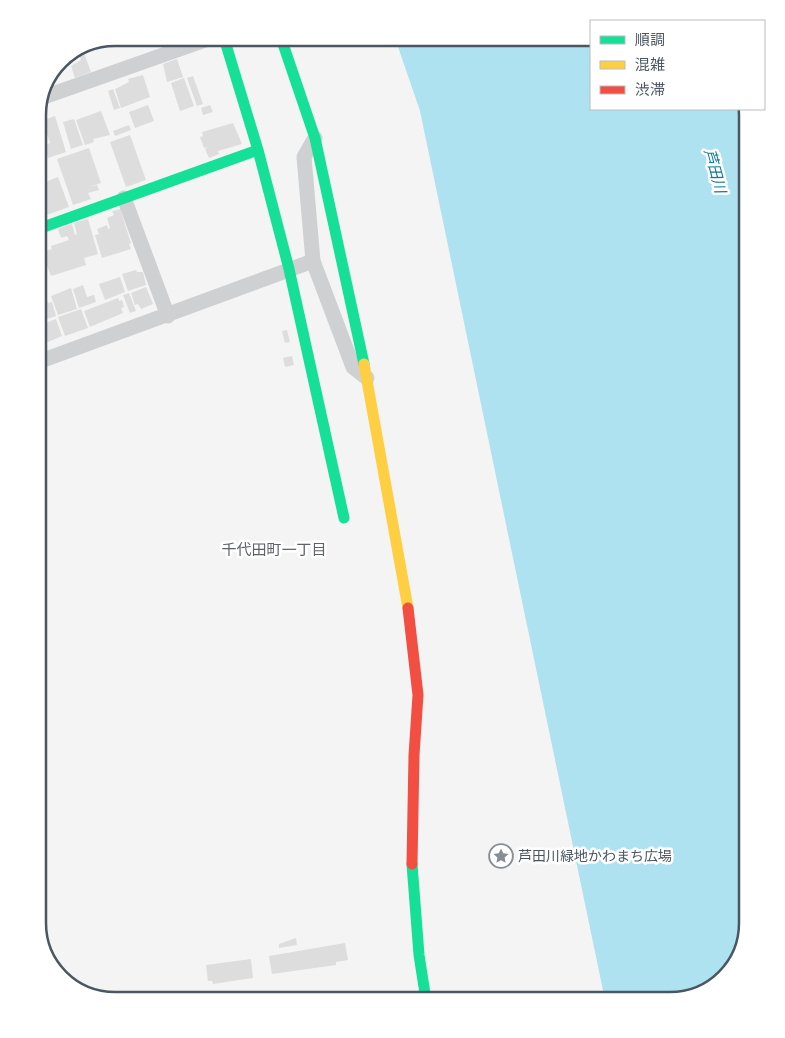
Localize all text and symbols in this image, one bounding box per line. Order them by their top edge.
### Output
legend [590,20,765,110]
text: 順調 [635,31,665,49]
text: 混雑 [635,56,665,74]
text: 渋滞 [635,81,665,99]
water label: 芦田川 [700,147,730,197]
district label: 千代田町一丁目 [221,541,327,559]
place icon: 芦田川緑地かわまち広場 [488,843,514,869]
place label: 芦田川緑地かわまち広場 [518,848,672,864]

